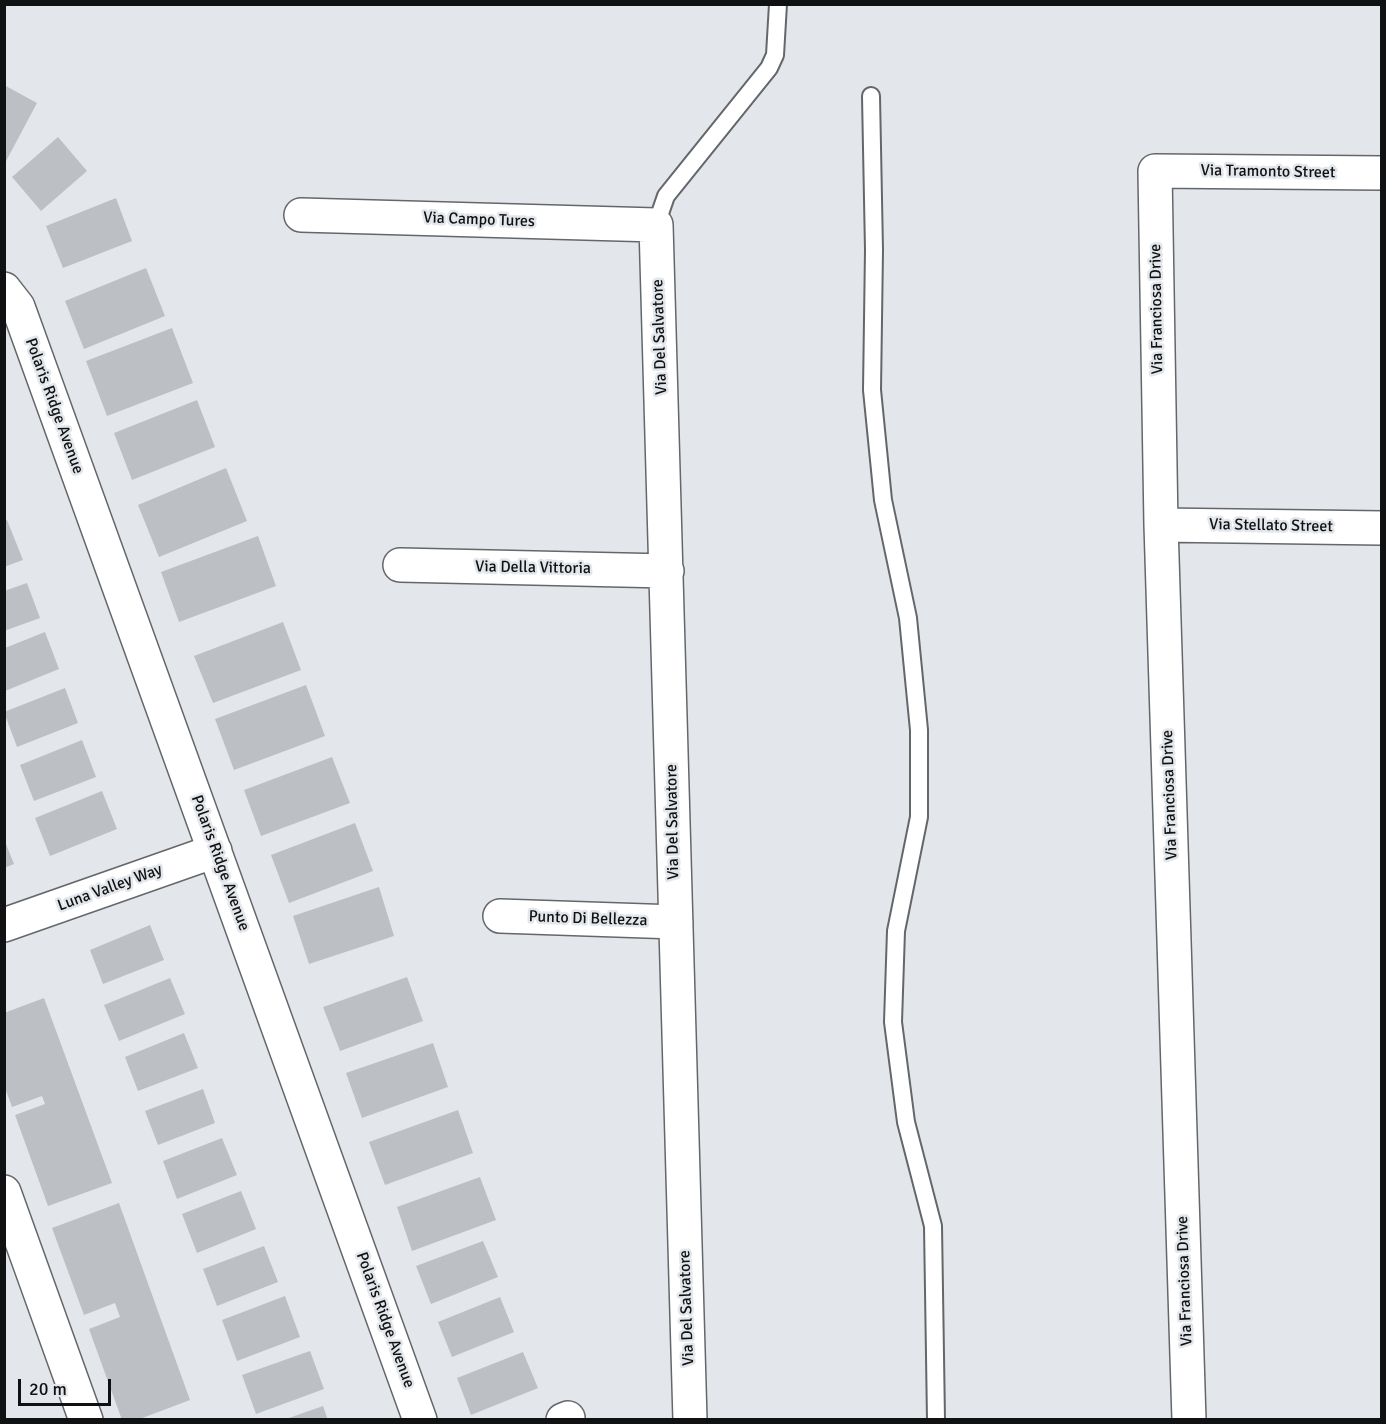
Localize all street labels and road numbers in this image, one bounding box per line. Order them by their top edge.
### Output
street label: Via Tramonto Street [1200,161,1336,183]
street label: Via Campo Tures [423,208,535,232]
street label: Via Franciosa Drive [1146,244,1168,374]
street label: Via Del Salvatore [648,279,672,395]
street label: Polaris Ridge Avenue [20,335,88,477]
street label: Via Stellato Street [1209,515,1333,537]
street label: Via Della Vittoria [475,557,591,579]
street label: Via Franciosa Drive [1158,729,1182,861]
street label: Via Del Salvatore [662,764,684,880]
street label: Polaris Ridge Avenue [186,792,254,934]
street label: Luna Valley Way [55,860,165,916]
street label: Punto Di Bellezza [528,907,648,931]
street label: Via Franciosa Drive [1173,1215,1197,1347]
street label: Polaris Ridge Avenue [351,1249,419,1391]
street label: Via Del Salvatore [675,1250,699,1366]

